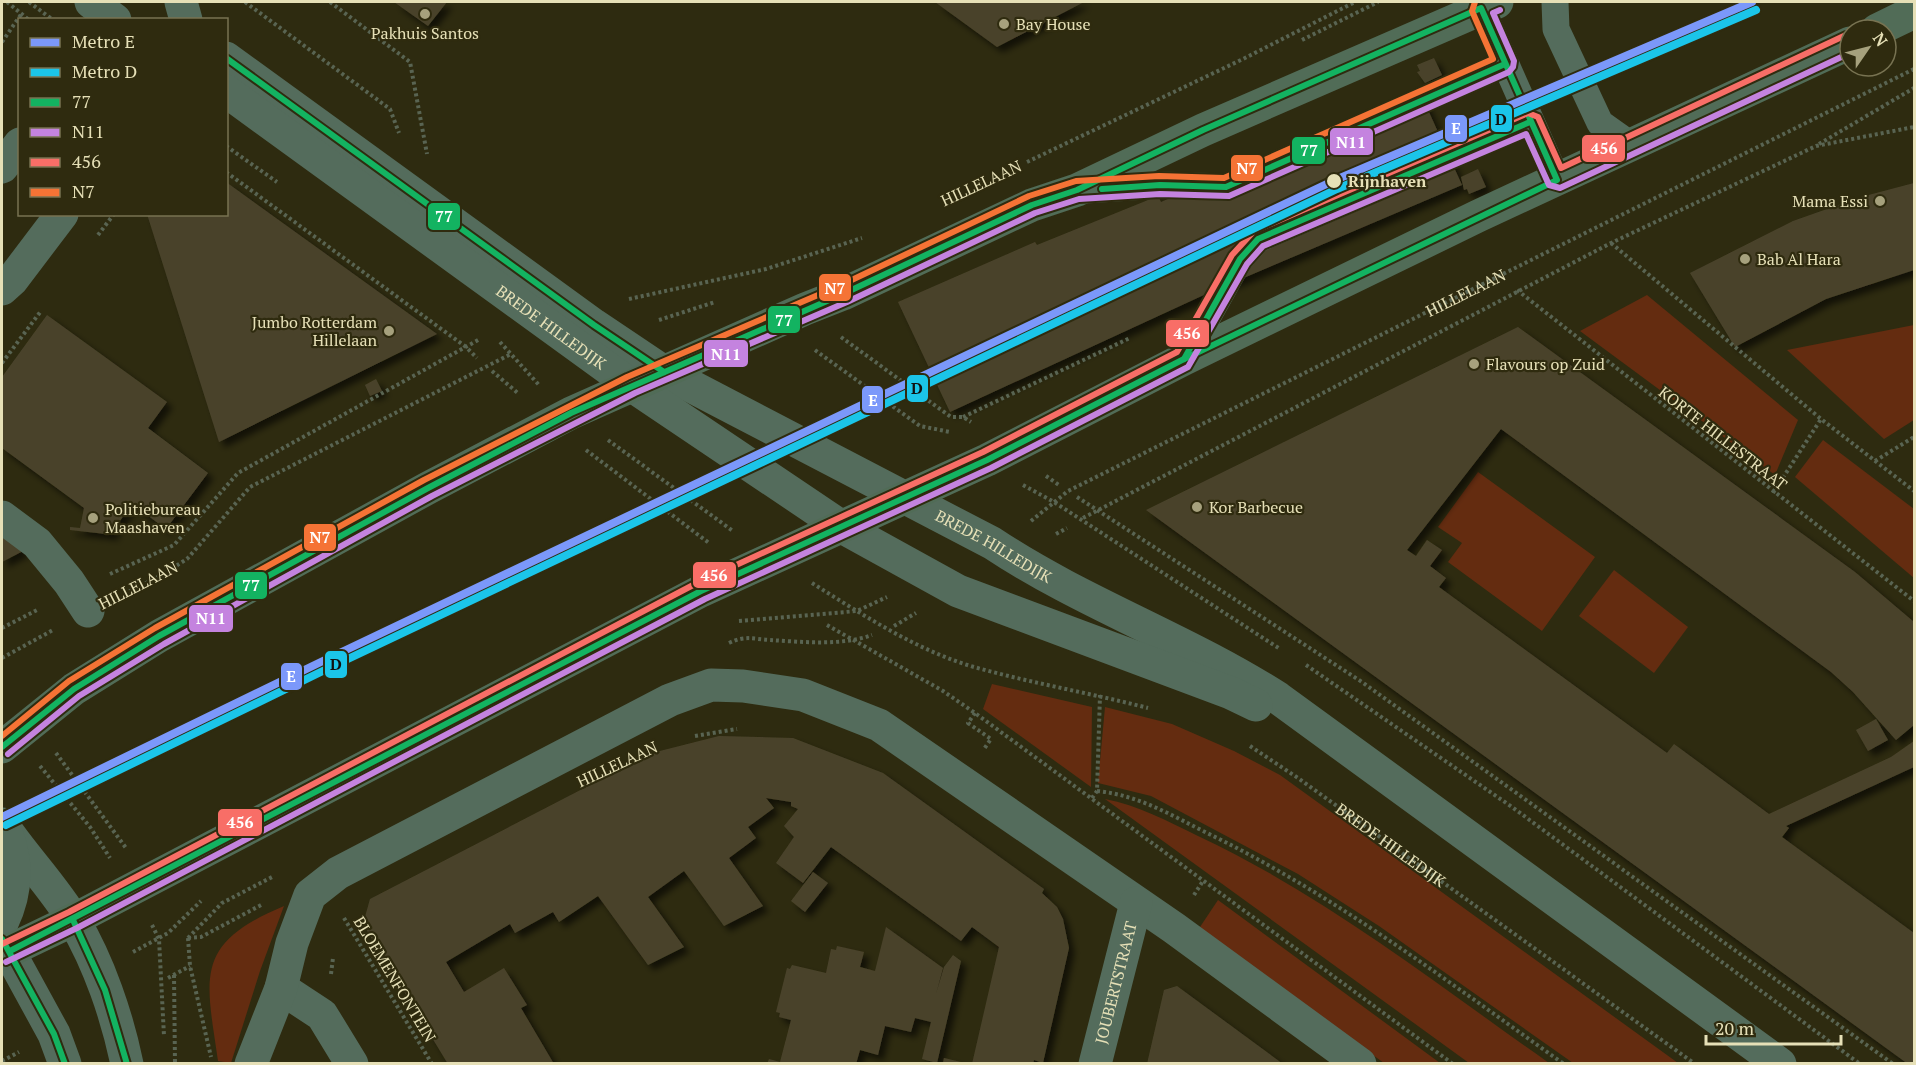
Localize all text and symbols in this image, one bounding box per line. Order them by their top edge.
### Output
marker: Pakhuis Santos [418,7,432,21]
place label: Bay House [1016,13,1091,35]
marker: Bay House [997,17,1011,31]
legend [18,18,228,216]
north arrow [1838,18,1898,78]
place label: Pakhuis Santos [371,22,479,44]
text: N [1868,28,1893,51]
text: Metro E [72,29,135,53]
text: Metro D [72,59,137,83]
text: 77 [72,89,91,113]
line badge: D [1490,104,1513,133]
text: D [1495,108,1507,130]
line badge: E [1444,114,1468,143]
text: E [1451,117,1461,139]
text: N11 [72,119,104,143]
line badge: N11 [1329,127,1374,156]
text: N11 [1336,131,1366,153]
line badge: 456 [1581,134,1626,163]
line badge: 77 [1291,136,1326,165]
text: 456 [1590,137,1618,159]
text: 77 [1300,139,1318,161]
text: 456 [72,149,101,173]
line badge: N7 [1230,154,1264,182]
street label: HILLELAAN [937,155,1025,211]
text: N7 [1236,157,1258,179]
place label: Rijnhaven [1348,170,1427,192]
marker: Rijnhaven [1325,172,1343,190]
text: N7 [72,179,95,203]
place label: Mama Essi [1792,190,1868,212]
marker: Mama Essi [1873,194,1887,208]
line badge: 77 [427,202,461,231]
text: 77 [435,205,453,227]
place label: Bab Al Hara [1757,248,1841,270]
marker: Bab Al Hara [1738,252,1752,266]
street label: HILLELAAN [1422,263,1510,322]
line badge: N7 [818,273,852,302]
text: N7 [824,277,846,299]
street label: BREDE HILLEDIJK [492,280,611,375]
line badge: 77 [767,305,801,334]
text: 77 [775,309,793,331]
place label: Jumbo Rotterdam Hillelaan [252,311,377,351]
line badge: 456 [1165,319,1210,348]
text: 456 [1173,322,1201,344]
marker: Jumbo Rotterdam Hillelaan [382,324,396,338]
line badge: N11 [703,339,749,368]
text: N11 [711,343,741,365]
place label: Flavours op Zuid [1486,353,1605,375]
marker: Flavours op Zuid [1467,357,1481,371]
line badge: D [906,374,929,403]
text: D [911,377,923,399]
street label: KORTE HILLESTRAAT [1654,381,1792,495]
line badge: E [861,385,884,414]
text: E [868,389,878,411]
place label: Kor Barbecue [1209,496,1303,518]
place label: Politiebureau Maashaven [105,498,201,538]
marker: Kor Barbecue [1190,500,1204,514]
street label: BREDE HILLEDIJK [932,504,1057,588]
marker: Politiebureau Maashaven [86,511,100,525]
line badge: N7 [303,523,337,552]
text: N7 [309,526,331,548]
street label: HILLELAAN [94,555,182,614]
line badge: 456 [692,561,737,589]
text: 456 [700,564,728,586]
line badge: 77 [234,571,268,600]
text: 77 [242,574,260,596]
line badge: N11 [188,604,234,633]
text: N11 [196,607,226,629]
line badge: D [324,650,348,679]
text: D [330,653,342,675]
line badge: E [280,662,303,691]
text: E [286,665,296,687]
street label: HILLELAAN [573,736,661,792]
street label: BREDE HILLEDIJK [1331,798,1451,892]
line badge: 456 [217,808,263,837]
text: 456 [226,811,254,833]
street label: BLOEMENFONTEIN [349,912,441,1046]
street label: JOUBERTSTRAAT [1090,919,1142,1046]
scale bar [1706,1008,1841,1046]
text: 20 m [1715,1016,1755,1040]

